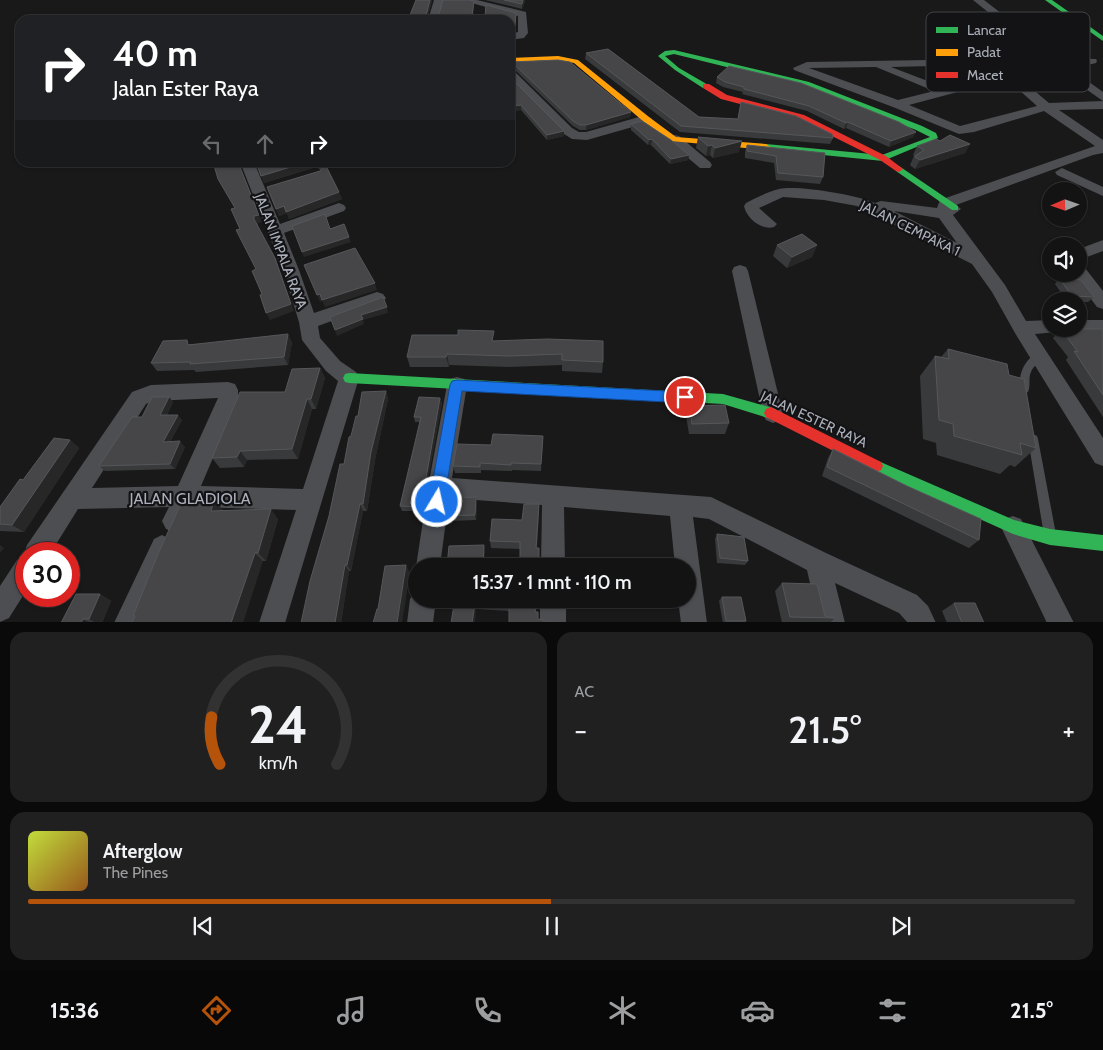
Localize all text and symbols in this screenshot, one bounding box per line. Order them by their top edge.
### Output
legend [926,12,1090,92]
text: Lancar [967,21,1007,39]
text: 40 m [113,32,198,75]
icon: right [30,35,95,100]
text: Padat [967,43,1001,61]
text: Macet [967,66,1003,84]
text: Jalan Ester Raya [113,75,258,102]
icon: left [198,130,226,158]
icon: ahead [251,130,279,158]
icon: right [304,130,332,158]
north arrow [1042,182,1088,228]
map controls [1042,182,1087,337]
street label: JALAN IMPALA RAYA [250,190,311,312]
street label: JALAN CEMPAKA 1 [856,196,963,260]
button: sound [1042,237,1087,282]
button: layers [1042,292,1087,337]
pin [664,376,706,418]
icon: arrive [671,383,699,411]
street label: JALAN ESTER RAYA [757,386,870,452]
position arrow [410,475,462,527]
street label: JALAN GLADIOLA [128,489,251,508]
speed limit sign: 30 [15,542,80,607]
text: 15:37 · 1 mnt · 110 m [472,571,632,594]
text: AC [575,682,594,701]
text: 24 [248,693,308,756]
text: 21.5° [788,706,861,753]
text: − [575,713,587,747]
text: + [1063,713,1075,747]
text: km/h [259,752,298,773]
text: Afterglow [103,840,183,863]
text: The Pines [103,863,168,882]
icon: previous [189,912,217,940]
icon: pause [538,912,566,940]
icon: next [887,912,915,940]
icon: directions [199,993,234,1028]
icon: music [334,993,369,1028]
icon: phone [470,993,505,1028]
icon: climate [605,993,640,1028]
icon: car [740,993,775,1028]
icon: filters [875,993,910,1028]
text: 15:36 [50,997,99,1024]
text: 21.5° [1010,997,1053,1024]

